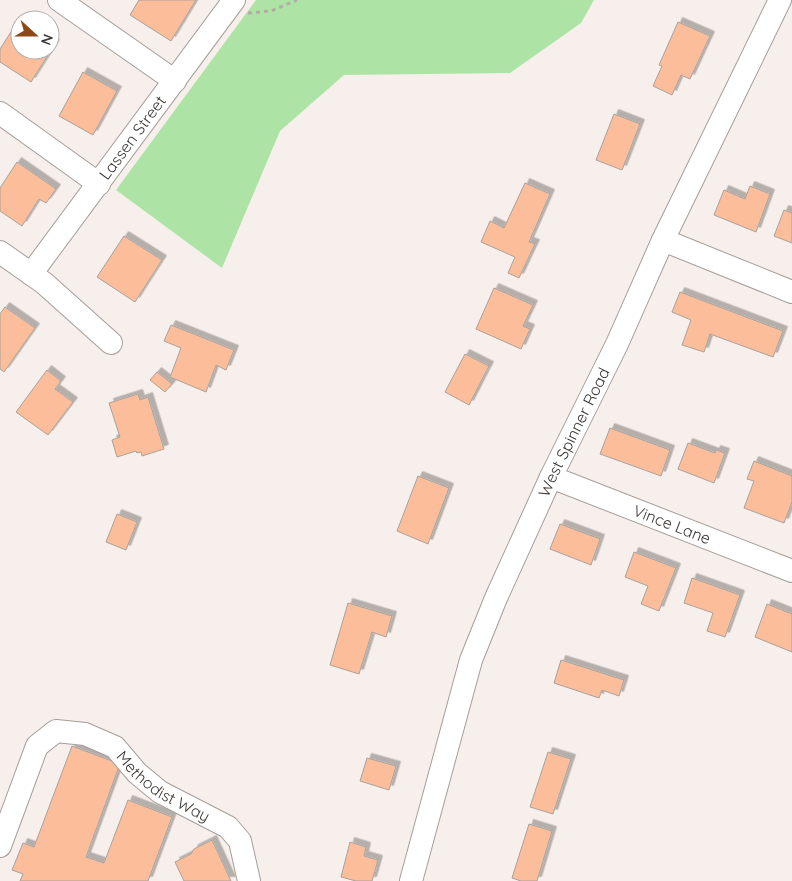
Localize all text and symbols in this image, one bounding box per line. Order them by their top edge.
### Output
north arrow [10,10,60,60]
text: N [37,32,57,48]
street label: Lassen Street [94,91,170,183]
street label: West Spinner Road [533,364,614,500]
street label: Vince Lane [630,500,714,548]
street label: Methodist Way [112,746,213,826]

